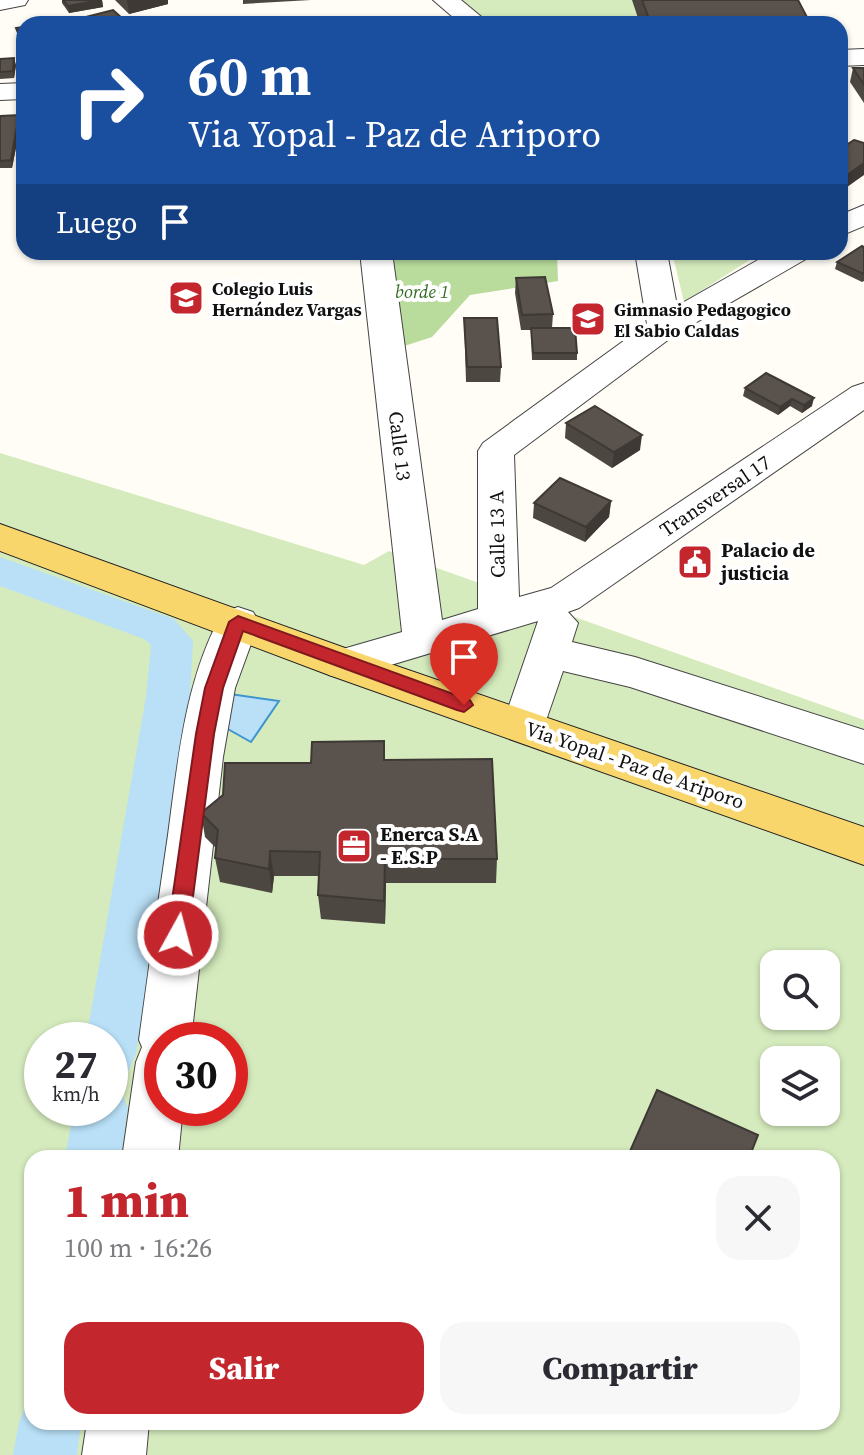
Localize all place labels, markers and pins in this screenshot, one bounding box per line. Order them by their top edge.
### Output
place label: Colegio Luis Hernández Vargas [212,276,362,322]
school or university icon: Colegio Luis Hernández Vargas [167,279,205,317]
place label: Gimnasio Pedagogico El Sabio Caldas [614,297,791,343]
school or university icon: Gimnasio Pedagogico El Sabio Caldas [569,300,607,338]
place label: Palacio de justicia [719,536,815,587]
public building icon: Palacio de justicia [676,543,714,581]
pin [430,623,498,705]
place label: Enerca S.A - E.S.P [380,820,479,871]
office icon: Enerca S.A - E.S.P [335,827,373,865]

